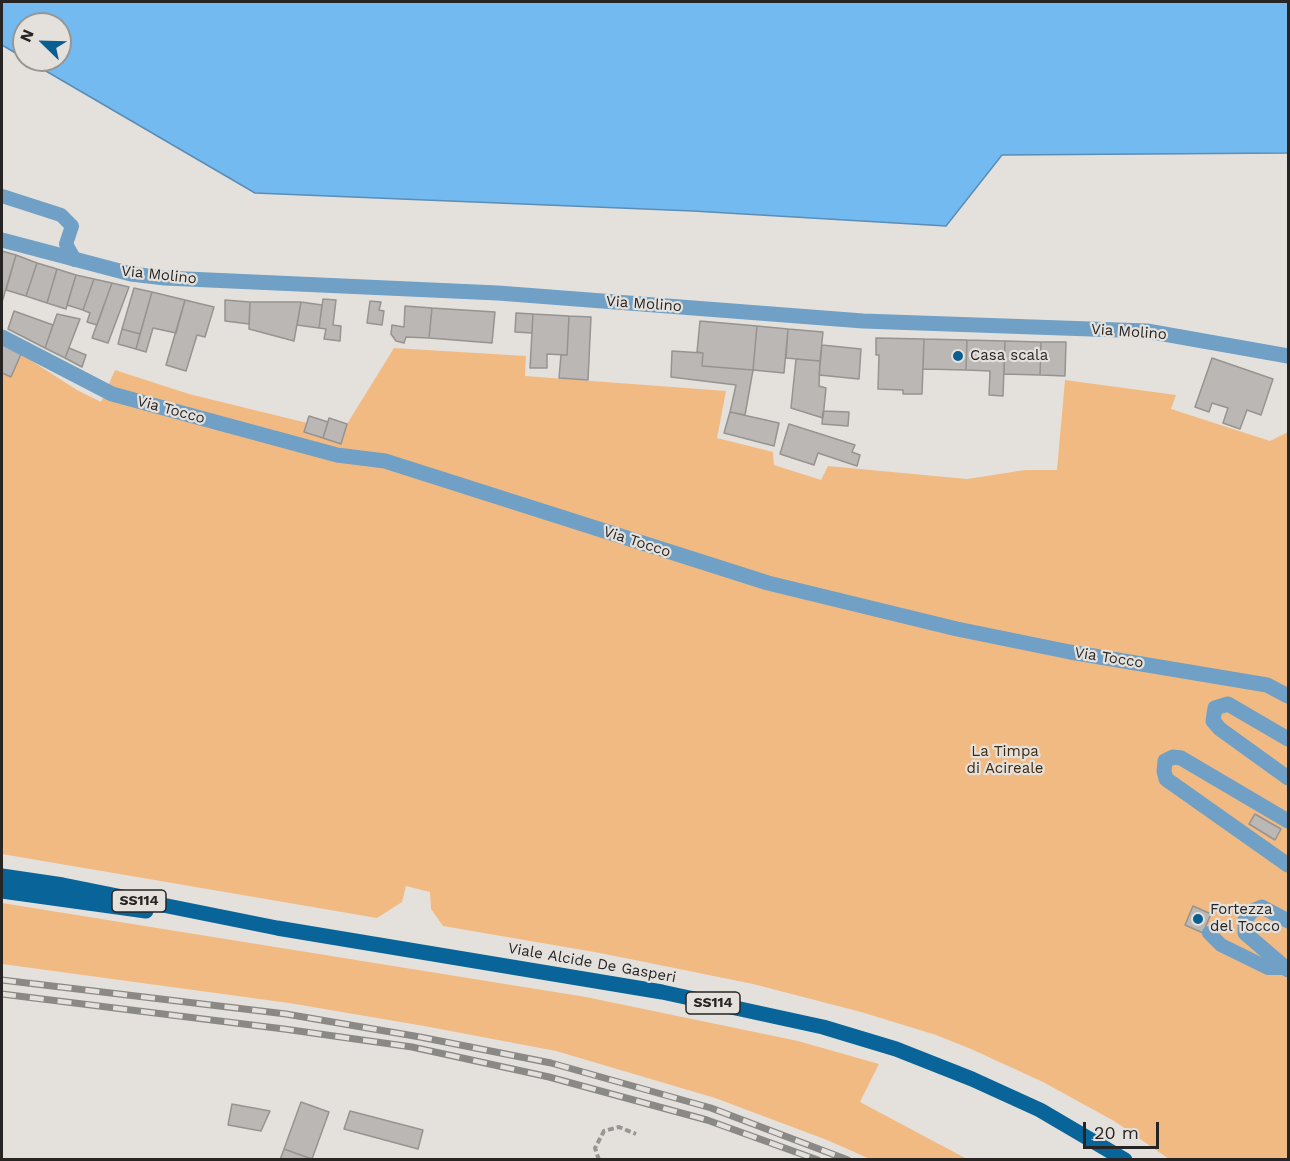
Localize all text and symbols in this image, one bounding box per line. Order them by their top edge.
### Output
north arrow [12,12,72,72]
text: N [16,26,38,45]
street label: Via Molino [120,262,198,288]
street label: Via Molino [606,292,682,316]
street label: Via Molino [1091,320,1167,344]
place label: Casa scala [970,347,1048,365]
marker: Casa scala [951,349,965,363]
street label: Via Tocco [135,392,207,428]
street label: Via Tocco [601,523,673,561]
street label: Via Tocco [1073,644,1145,672]
park label: La Timpa di Acireale [967,743,1043,778]
road number: SS114 [112,890,166,912]
place label: Fortezza del Tocco [1210,901,1280,936]
marker: Fortezza del Tocco [1191,912,1205,926]
street label: Viale Alcide De Gasperi [506,939,678,987]
road number: SS114 [686,992,740,1014]
scale bar [1086,1110,1162,1148]
text: 20 m [1094,1122,1139,1143]

